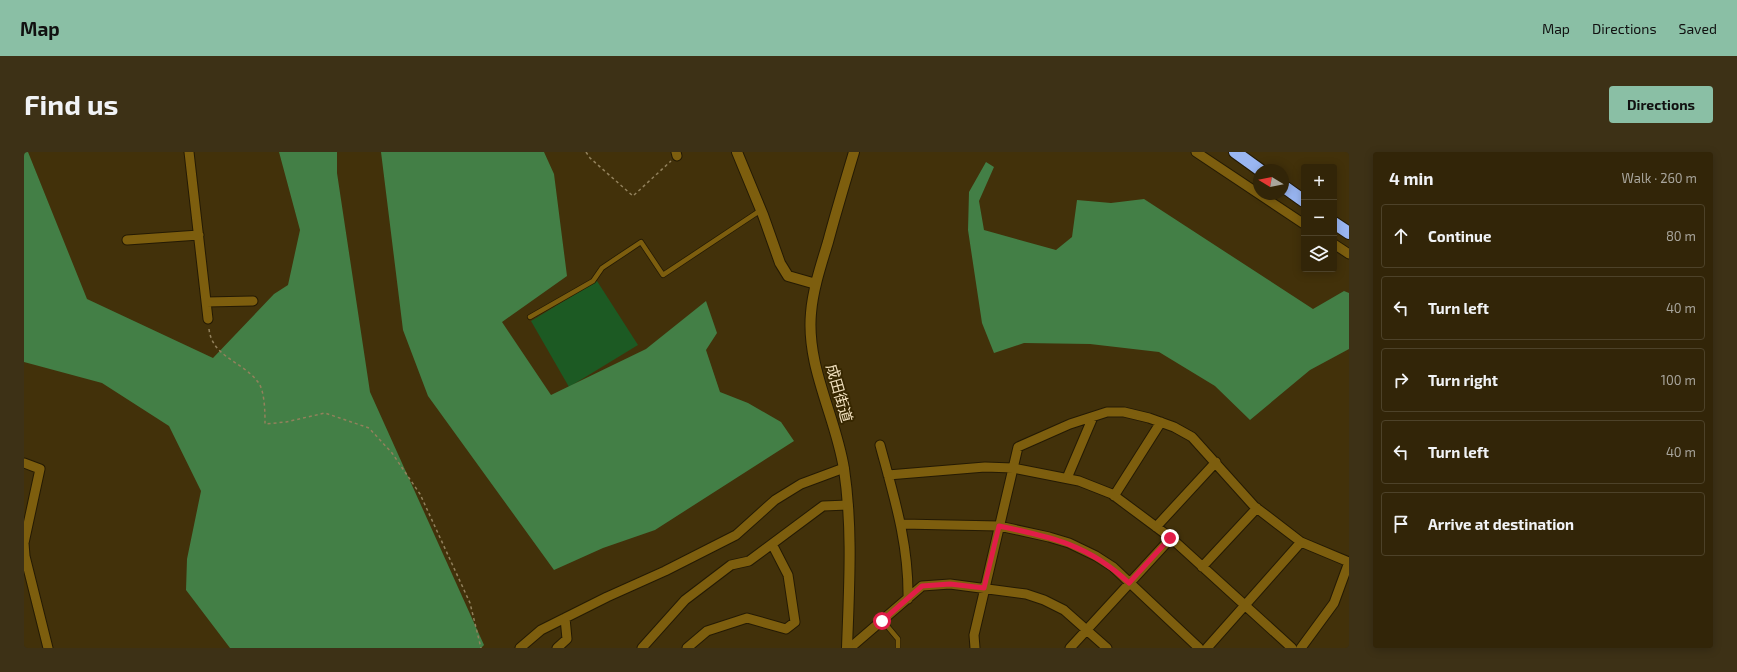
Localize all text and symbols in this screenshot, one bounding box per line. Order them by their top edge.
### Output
text: Map [20,17,60,40]
text: Map [1542,20,1570,37]
text: Directions [1592,20,1657,37]
text: Saved [1679,20,1717,37]
button: Directions [1609,86,1713,123]
text: Find us [24,87,118,121]
north arrow [1253,164,1289,200]
map controls [1301,164,1337,272]
button: + [1301,164,1337,200]
text: 4 min [1389,168,1433,188]
text: Walk · 260 m [1622,170,1697,186]
button: − [1301,200,1337,236]
icon: ahead [1390,225,1412,247]
text: Continue [1428,227,1491,245]
text: 80 m [1666,228,1696,244]
button: layers [1301,236,1337,272]
icon: left [1390,297,1412,319]
text: Turn left [1428,299,1489,317]
text: 40 m [1666,300,1696,316]
street label: 成田街道 [823,362,857,424]
icon: right [1390,369,1412,391]
text: Turn right [1428,371,1498,389]
text: 100 m [1661,372,1696,388]
icon: left [1390,441,1412,463]
text: Turn left [1428,443,1489,461]
text: 40 m [1666,444,1696,460]
icon: arrive [1390,513,1412,535]
text: Arrive at destination [1428,515,1574,533]
route end [1161,529,1179,547]
route start [873,612,891,630]

